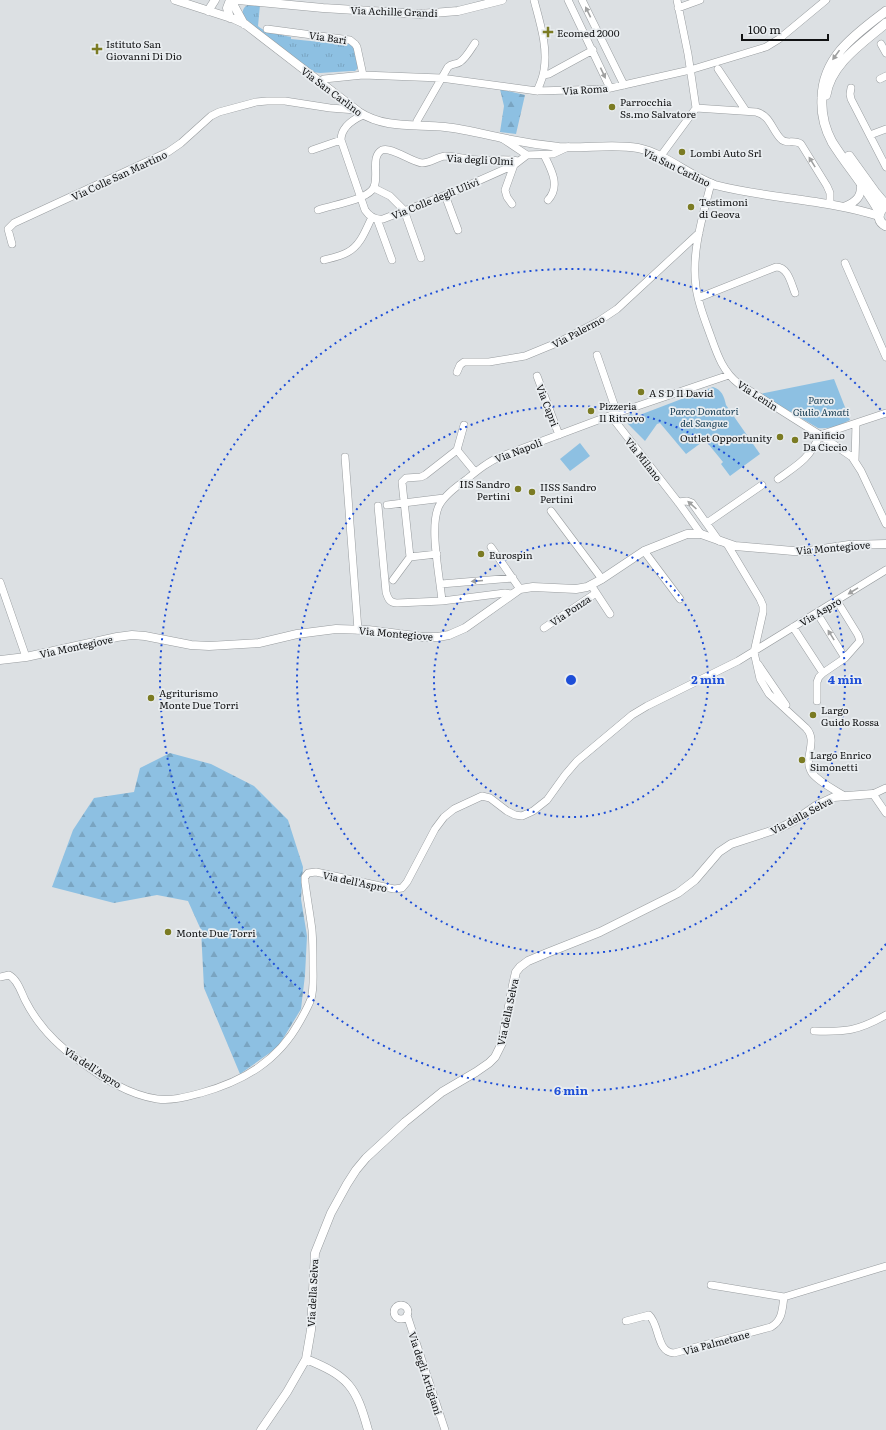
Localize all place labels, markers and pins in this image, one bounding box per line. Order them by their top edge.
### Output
place label: Ecomed 2000 [557,25,620,40]
marker: Ecomed 2000 [542,26,554,38]
place label: Istituto San Giovanni Di Dio [106,36,182,63]
marker: Istituto San Giovanni Di Dio [91,43,103,55]
place label: Parrocchia Ss.mo Salvatore [620,94,696,121]
marker: Parrocchia Ss.mo Salvatore [607,102,617,112]
place label: Lombi Auto Srl [690,145,762,160]
marker: Lombi Auto Srl [677,147,687,157]
place label: Testimoni di Geova [699,194,749,221]
marker: Testimoni di Geova [686,202,696,212]
place label: A S D Il David [649,385,713,400]
marker: A S D Il David [636,387,646,397]
place label: Pizzeria Il Ritrovo [599,398,645,425]
marker: Pizzeria Il Ritrovo [586,406,596,416]
place label: Panificio Da Ciccio [803,427,848,454]
place label: Outlet Opportunity [680,430,772,445]
marker: Outlet Opportunity [775,432,785,442]
marker: Panificio Da Ciccio [790,435,800,445]
place label: IIS Sandro Pertini [460,476,511,503]
place label: IISS Sandro Pertini [540,479,597,506]
marker: IIS Sandro Pertini [513,484,523,494]
marker: IISS Sandro Pertini [527,487,537,497]
place label: Eurospin [489,547,533,562]
marker: Eurospin [476,549,486,559]
centre of rings [564,673,578,687]
place label: Agriturismo Monte Due Torri [159,685,239,712]
marker: Agriturismo Monte Due Torri [146,693,156,703]
place label: Largo Guido Rossa [821,702,880,729]
marker: Largo Guido Rossa [808,710,818,720]
place label: Largo Enrico Simonetti [810,747,872,774]
marker: Largo Enrico Simonetti [797,755,807,765]
place label: Monte Due Torri [176,925,256,940]
marker: Monte Due Torri [163,927,173,937]

